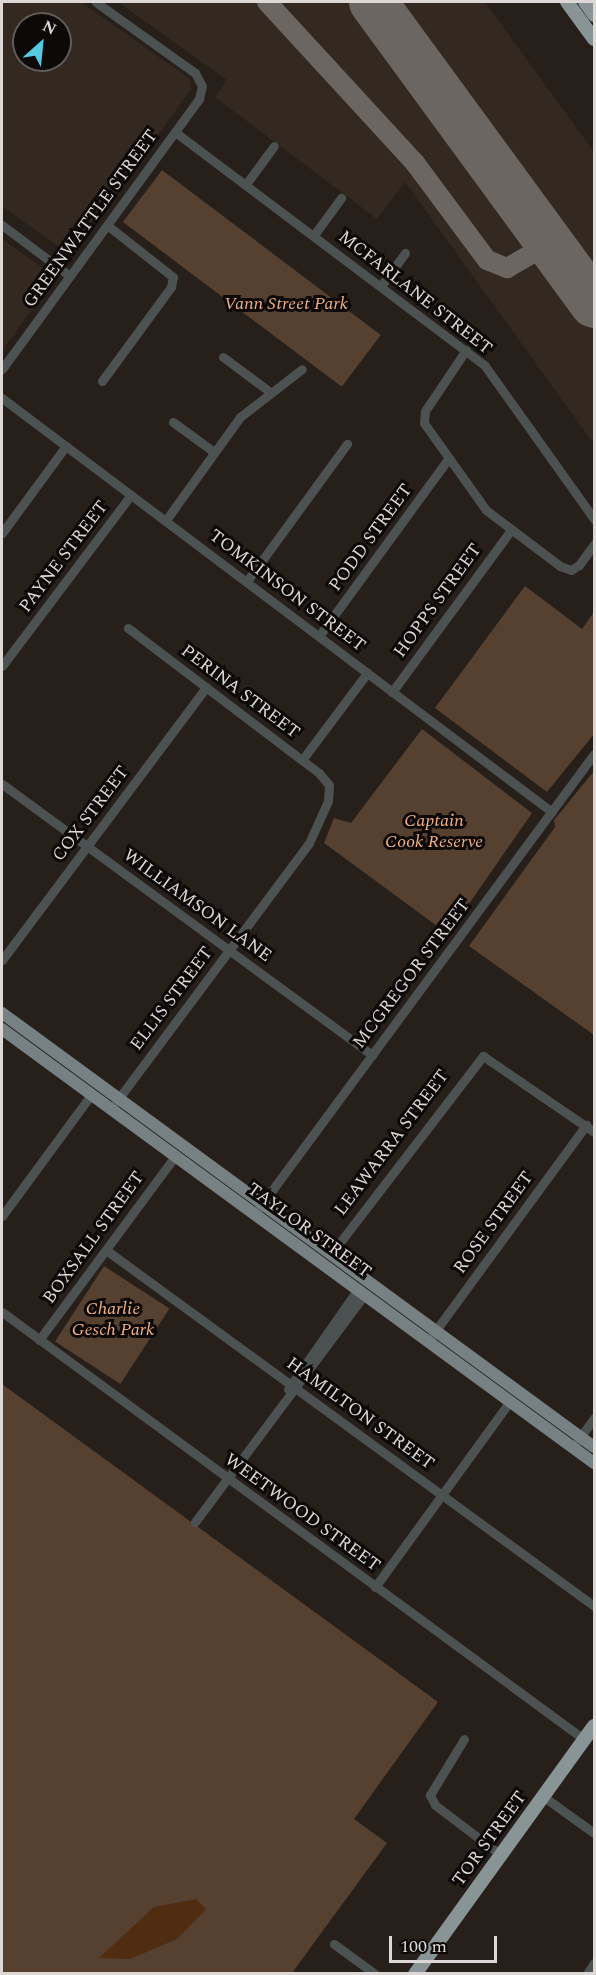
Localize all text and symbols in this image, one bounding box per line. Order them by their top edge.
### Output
north arrow [12,12,72,72]
text: N [38,14,61,41]
street label: GREENWATTLE STREET [19,126,163,312]
street label: MCFARLANE STREET [334,226,496,360]
park label: Vann Street Park [224,293,348,315]
street label: PODD STREET [325,480,417,596]
street label: PAYNE STREET [15,497,113,617]
street label: TOMKINSON STREET [204,525,370,657]
street label: HOPPS STREET [389,540,487,662]
street label: PERINA STREET [176,640,304,744]
street label: COX STREET [48,762,134,866]
park label: Captain Cook Reserve [385,811,483,854]
street label: WILLIAMSON LANE [119,845,275,967]
street label: MCGREGOR STREET [349,895,475,1053]
street label: ELLIS STREET [126,943,218,1055]
street label: LEAWARRA STREET [330,1066,454,1220]
street label: BOXSALL STREET [39,1168,149,1308]
street label: ROSE STREET [450,1168,538,1278]
street label: TAYLOR STREET [243,1179,375,1283]
park label: Charlie Gesch Park [72,1299,154,1342]
street label: HAMILTON STREET [282,1353,438,1475]
street label: WEETWOOD STREET [220,1449,384,1577]
street label: TOR STREET [448,1787,532,1891]
scale bar [392,1924,500,1962]
text: 100 m [400,1933,447,1960]

